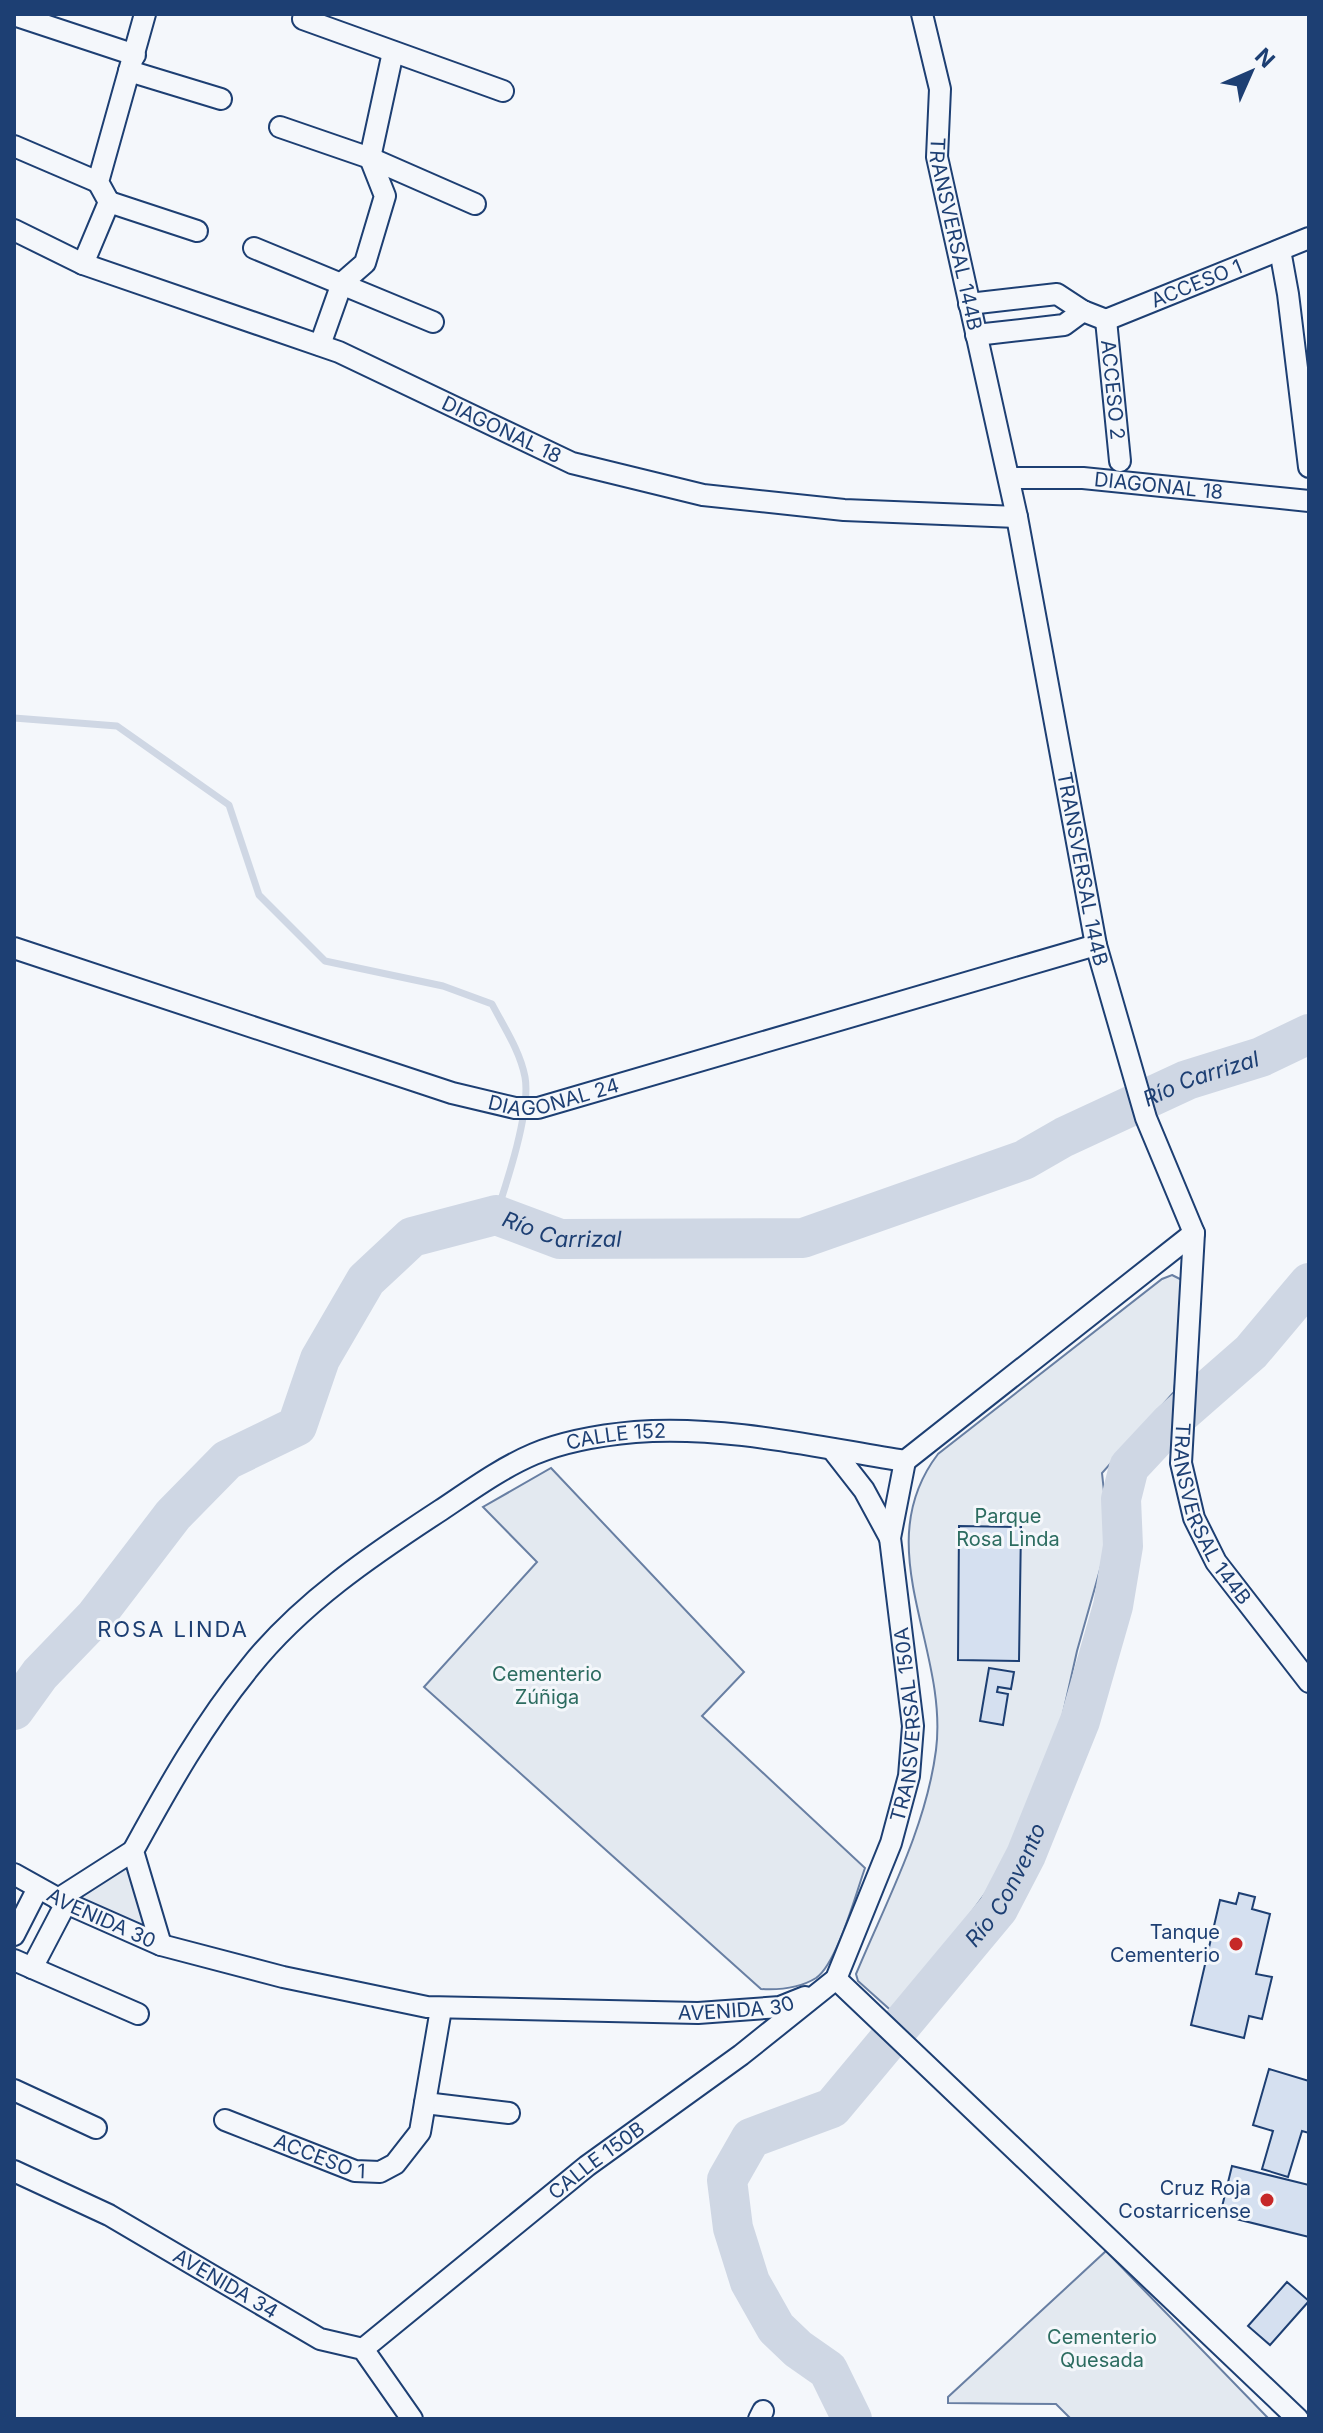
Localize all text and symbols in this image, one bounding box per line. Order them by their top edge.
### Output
north arrow [1211,32,1291,112]
text: N [1250,43,1280,73]
street label: TRANSVERSAL 144B [925,137,987,333]
street label: ACCESO 1 [1147,254,1246,313]
street label: ACCESO 2 [1096,339,1130,441]
street label: DIAGONAL 18 [438,391,565,468]
street label: DIAGONAL 18 [1093,467,1224,504]
street label: TRANSVERSAL 144B [1052,770,1113,969]
water label: Río Carrizal [1139,1045,1263,1112]
street label: DIAGONAL 24 [486,1073,622,1121]
water label: Río Carrizal [499,1206,622,1252]
street label: CALLE 152 [564,1419,666,1455]
street label: TRANSVERSAL 144B [1169,1422,1256,1609]
park label: Parque Rosa Linda [956,1504,1060,1551]
district label: ROSA LINDA [97,1616,249,1642]
street label: TRANSVERSAL 150A [885,1626,925,1825]
park label: Cementerio Zúñiga [492,1662,602,1709]
water label: Río Convento [959,1819,1050,1952]
street label: AVENIDA 30 [43,1883,159,1953]
place label: Tanque Cementerio [1110,1920,1220,1967]
marker: Tanque Cementerio [1227,1935,1245,1953]
street label: AVENIDA 30 [678,1990,798,2025]
street label: CALLE 150B [543,2117,649,2205]
street label: ACCESO 1 [271,2128,366,2183]
place label: Cruz Roja Costarricense [1118,2176,1251,2223]
marker: Cruz Roja Costarricense [1258,2191,1276,2209]
street label: AVENIDA 34 [169,2244,282,2324]
park label: Cementerio Quesada [1047,2325,1157,2372]

